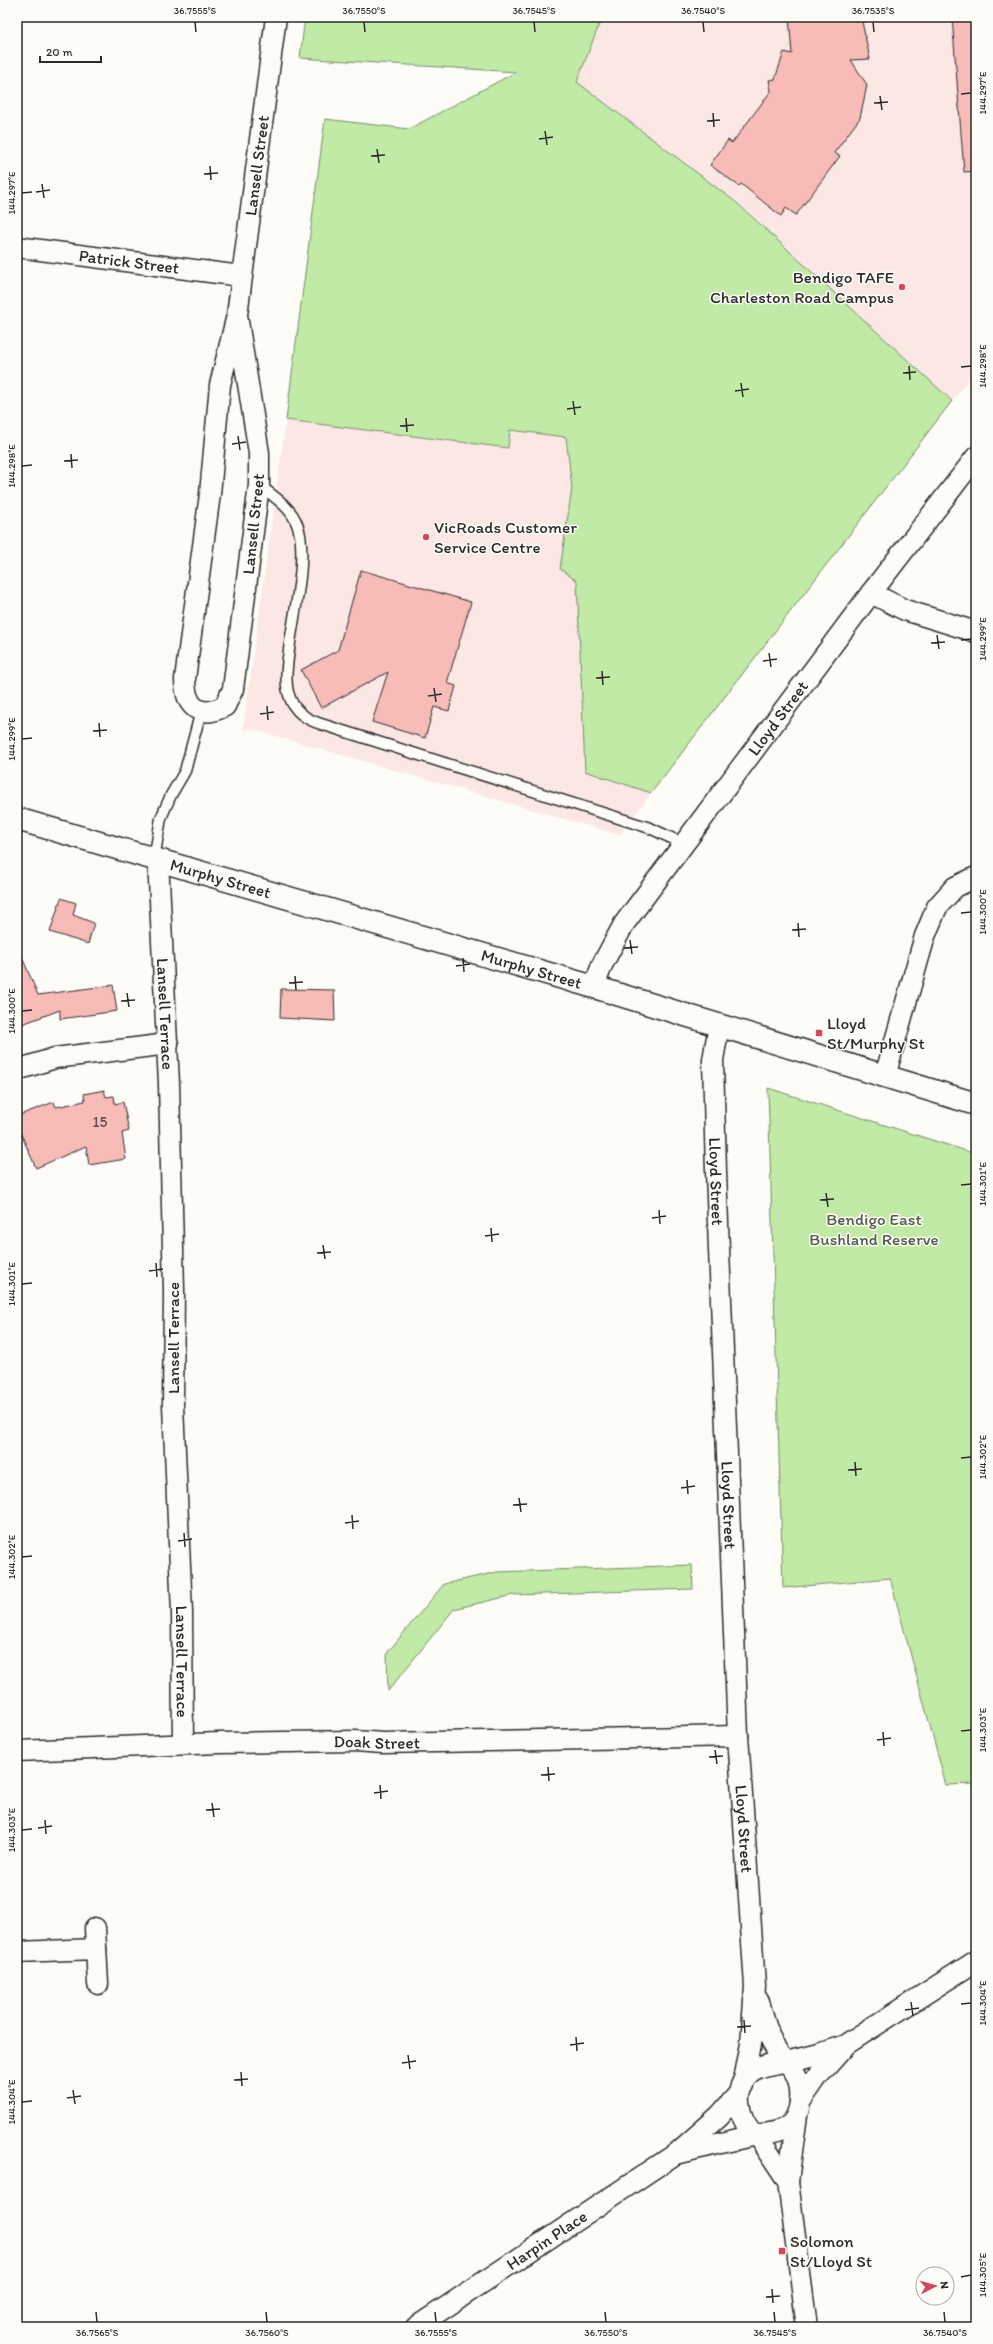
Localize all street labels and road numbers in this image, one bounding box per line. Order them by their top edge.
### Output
street label: Lansell Street [240,114,273,217]
street label: Patrick Street [78,245,180,278]
street label: Lansell Street [238,473,268,575]
street label: Lloyd Street [743,677,812,759]
street label: Murphy Street [168,854,273,902]
street label: Murphy Street [479,945,584,993]
street label: Lansell Terrace [153,957,178,1070]
street label: Lloyd Street [705,1137,728,1226]
street label: Lansell Terrace [163,1282,183,1394]
street label: Lloyd Street [717,1461,741,1550]
street label: Lansell Terrace [172,1605,193,1718]
street label: Doak Street [333,1731,420,1753]
street label: Lloyd Street [731,1784,757,1873]
street label: Harpin Place [502,2206,591,2274]

